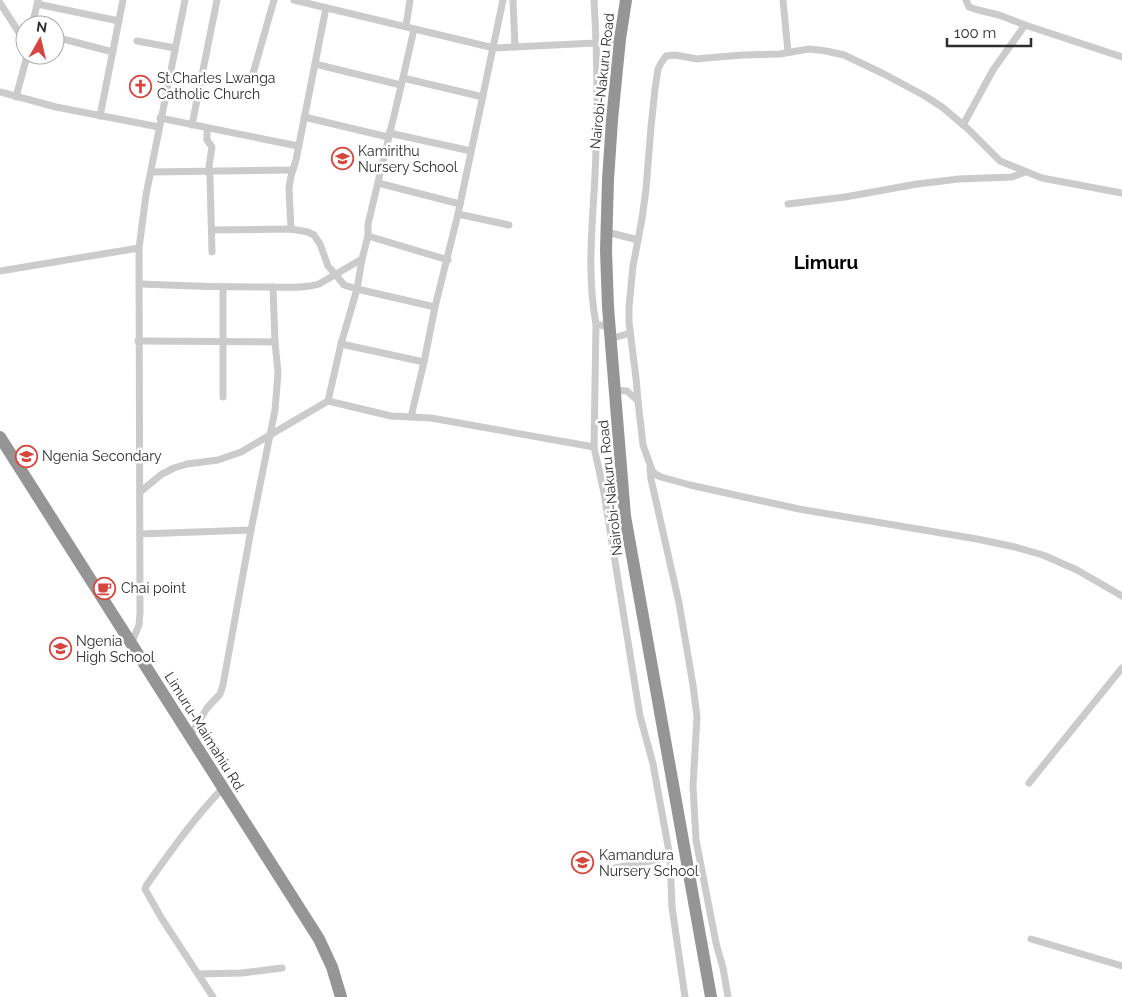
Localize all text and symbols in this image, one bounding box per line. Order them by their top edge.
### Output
street label: Nairobi-Nakuru Road [587,12,617,150]
north arrow [15,15,65,65]
scale bar [947,15,1031,47]
text: N [35,18,48,36]
text: 100 m [954,24,996,42]
place label: St.Charles Lwanga Catholic Church [157,70,276,102]
church icon: St.Charles Lwanga Catholic Church [129,74,153,98]
place label: Kamirithu Nursery School [358,143,458,175]
school or university icon: Kamirithu Nursery School [330,147,354,171]
district label: Limuru [794,251,858,273]
street label: Nairobi-Nakuru Road [595,419,625,557]
school or university icon: Ngenia Secondary [14,444,38,468]
place label: Ngenia Secondary [42,448,162,464]
cafe icon: Chai point [93,576,117,600]
place label: Chai point [121,580,186,596]
place label: Ngenia High School [76,633,155,665]
school or university icon: Ngenia High School [48,637,72,661]
street label: Limuru-Maimahiu Rd. [162,669,248,795]
place label: Kamandura Nursery School [599,847,699,879]
school or university icon: Kamandura Nursery School [571,851,595,875]

